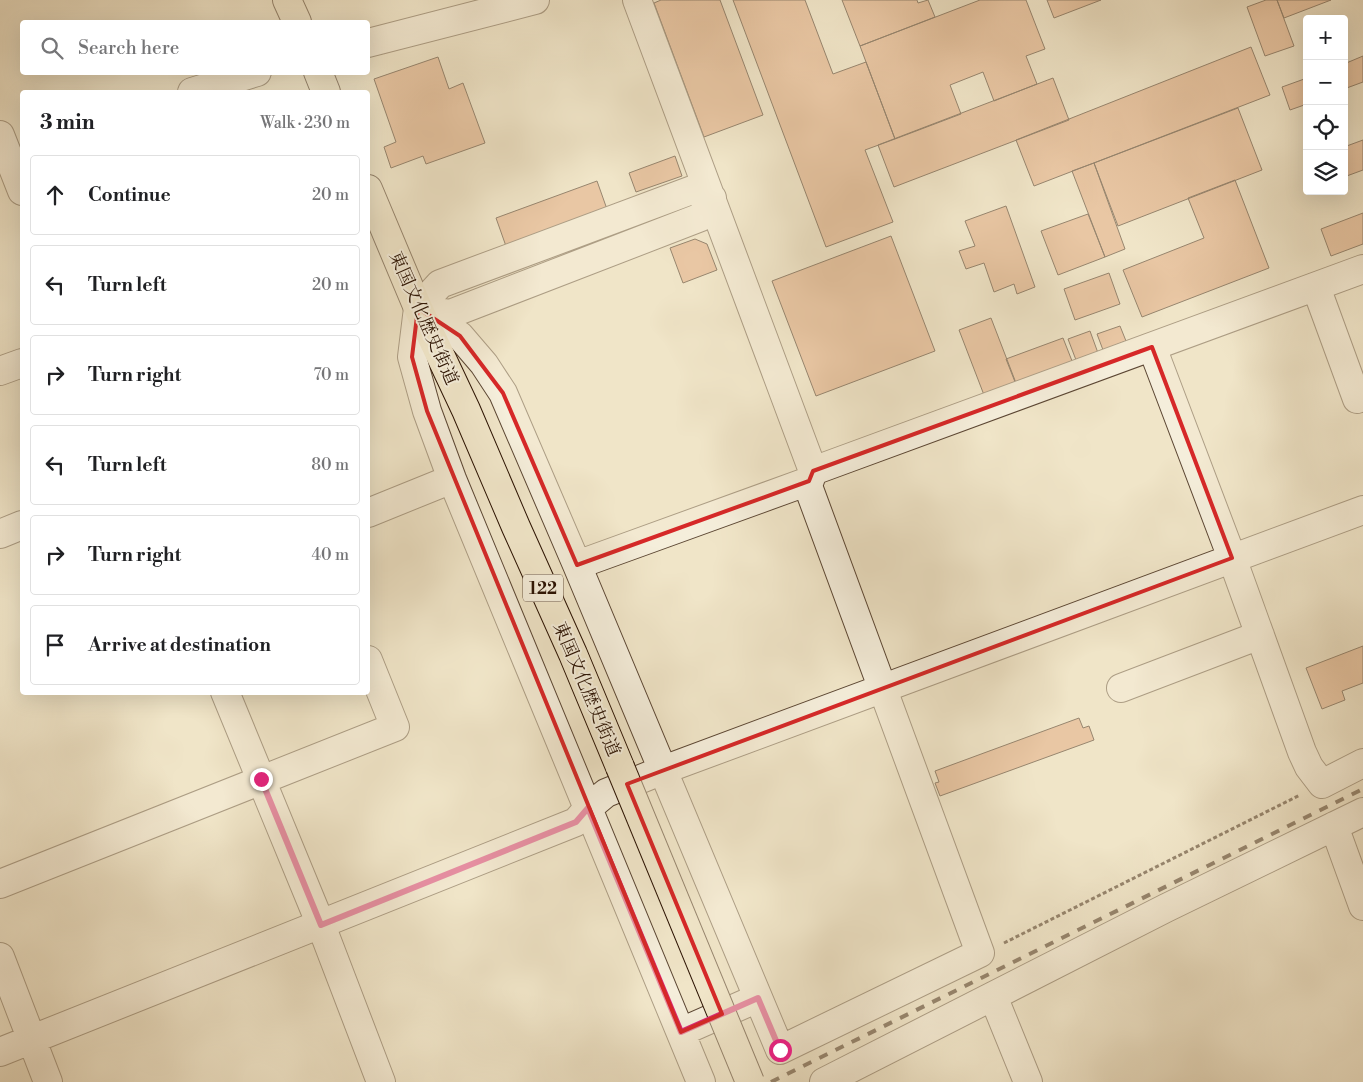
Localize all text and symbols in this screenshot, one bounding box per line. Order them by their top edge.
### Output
map controls [1303,15,1348,195]
button: + [1303,15,1348,60]
search box [20,20,370,75]
icon: search [38,34,66,62]
text: Search here [78,36,179,60]
button: − [1303,60,1348,105]
button: locate [1303,105,1348,150]
text: 3 min [40,110,95,136]
text: Walk · 230 m [260,113,350,133]
button: layers [1303,150,1348,195]
icon: ahead [41,181,69,209]
text: Continue [88,183,171,207]
text: 20 m [312,185,349,205]
street label: 東国文化歴史街道 [384,248,463,389]
icon: left [41,271,69,299]
text: Turn left [88,273,167,297]
text: 20 m [312,275,349,295]
icon: right [41,361,69,389]
text: Turn right [88,363,181,387]
text: 70 m [313,365,349,385]
icon: left [41,451,69,479]
text: Turn left [88,453,167,477]
text: 80 m [311,455,349,475]
icon: right [41,541,69,569]
text: Turn right [88,543,181,567]
text: 40 m [312,545,349,565]
road number: 122 [523,574,563,602]
street label: 東国文化歴史街道 [548,618,625,760]
icon: arrive [41,631,69,659]
text: Arrive at destination [88,633,271,657]
route end [250,768,273,791]
route start [769,1039,792,1062]

